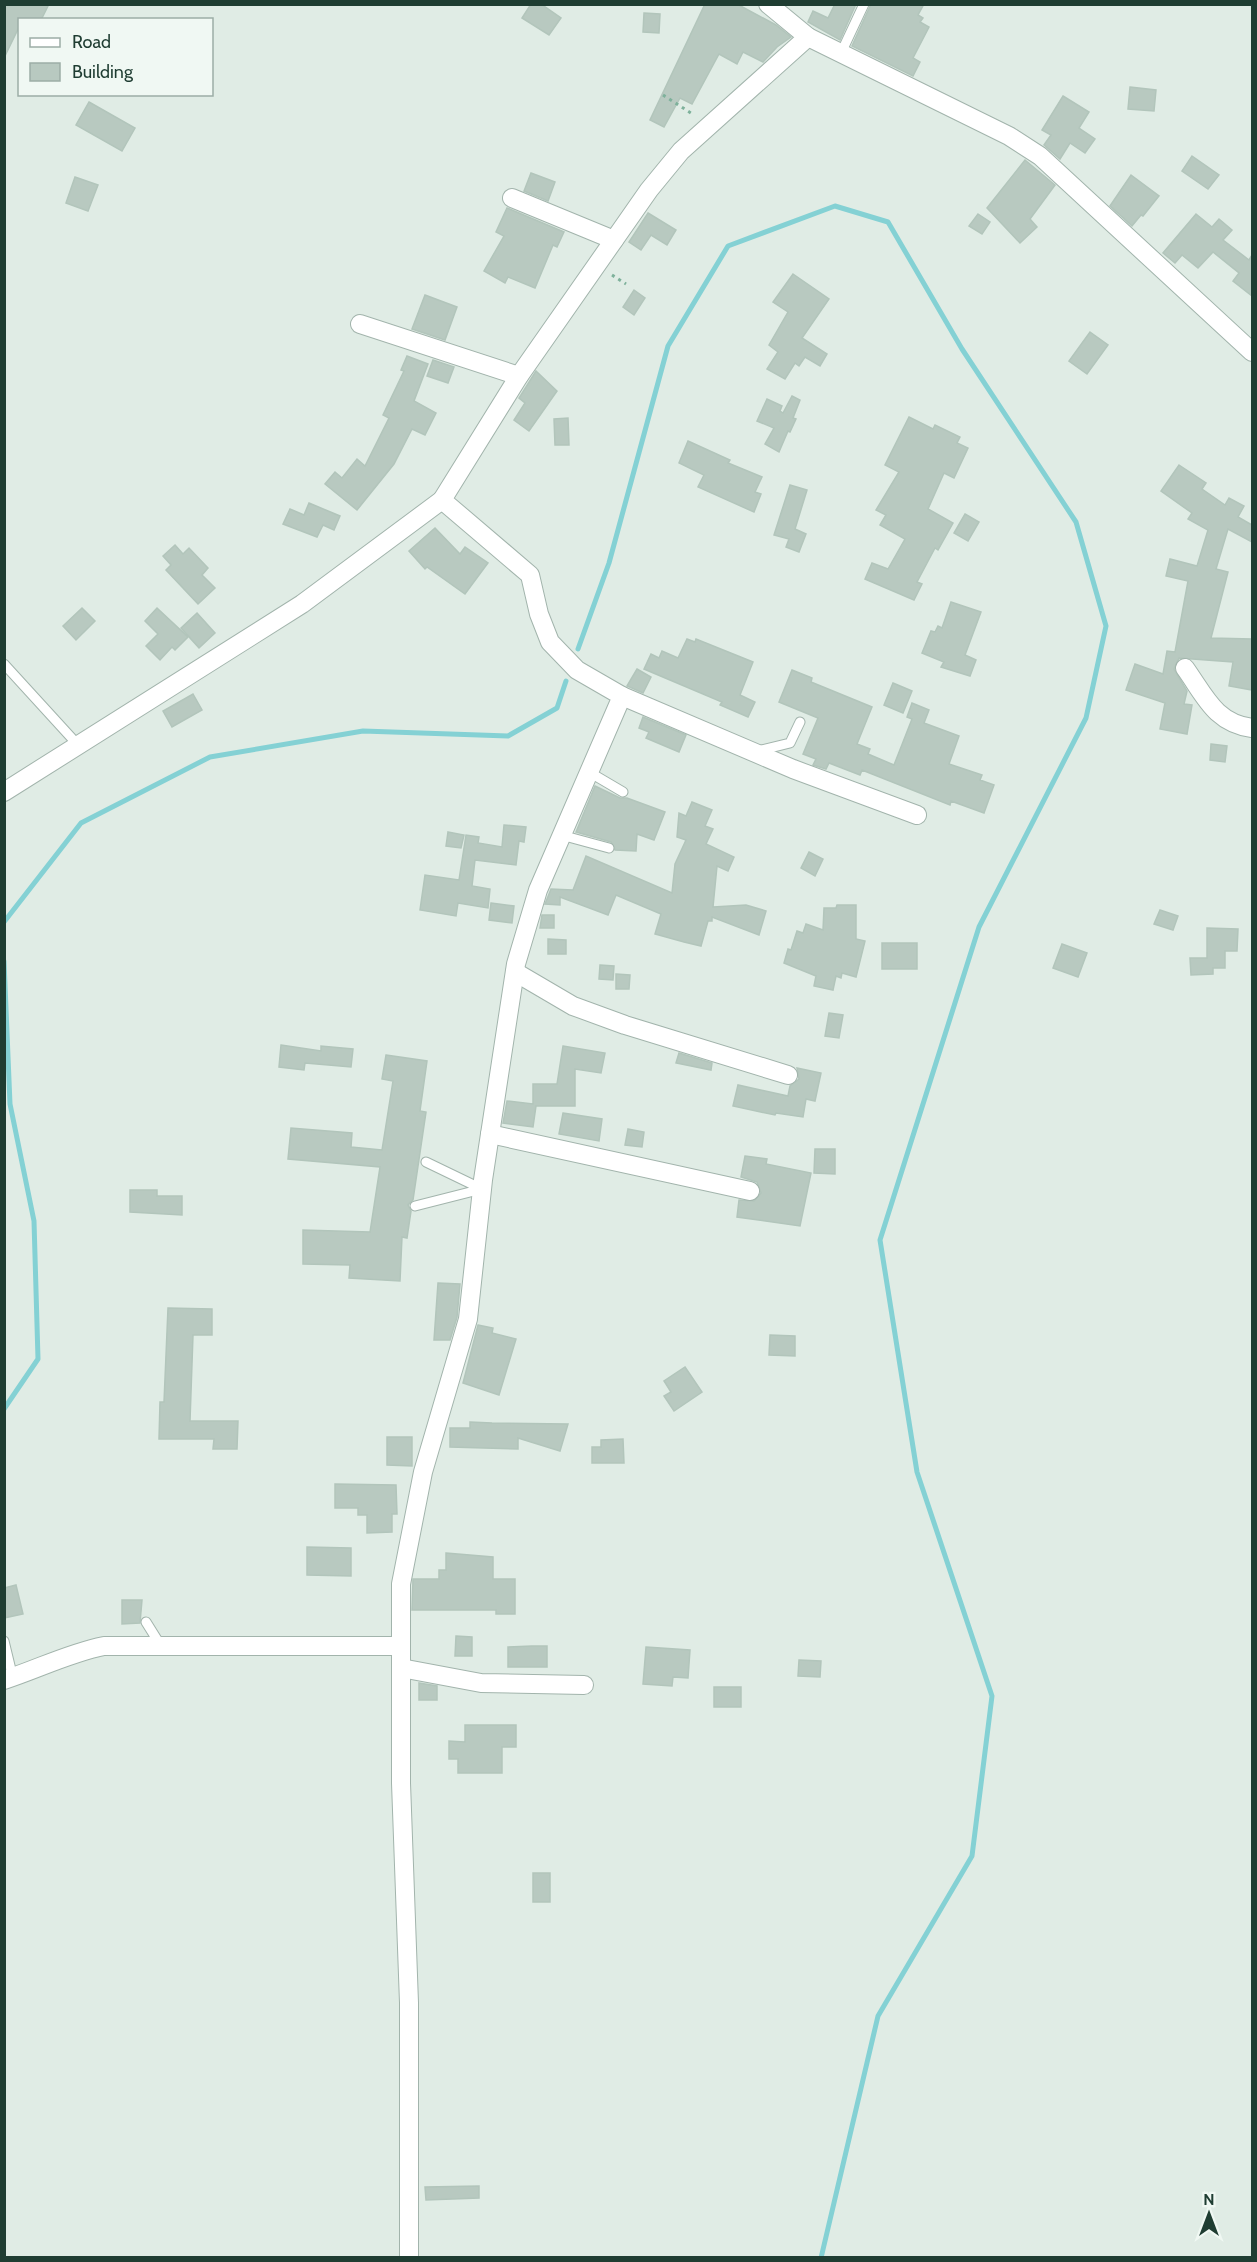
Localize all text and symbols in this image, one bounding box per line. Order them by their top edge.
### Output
legend [18,18,213,96]
text: Road [72,31,111,53]
text: Building [72,61,134,83]
north arrow [1179,2184,1239,2244]
text: N [1203,2190,1215,2209]

